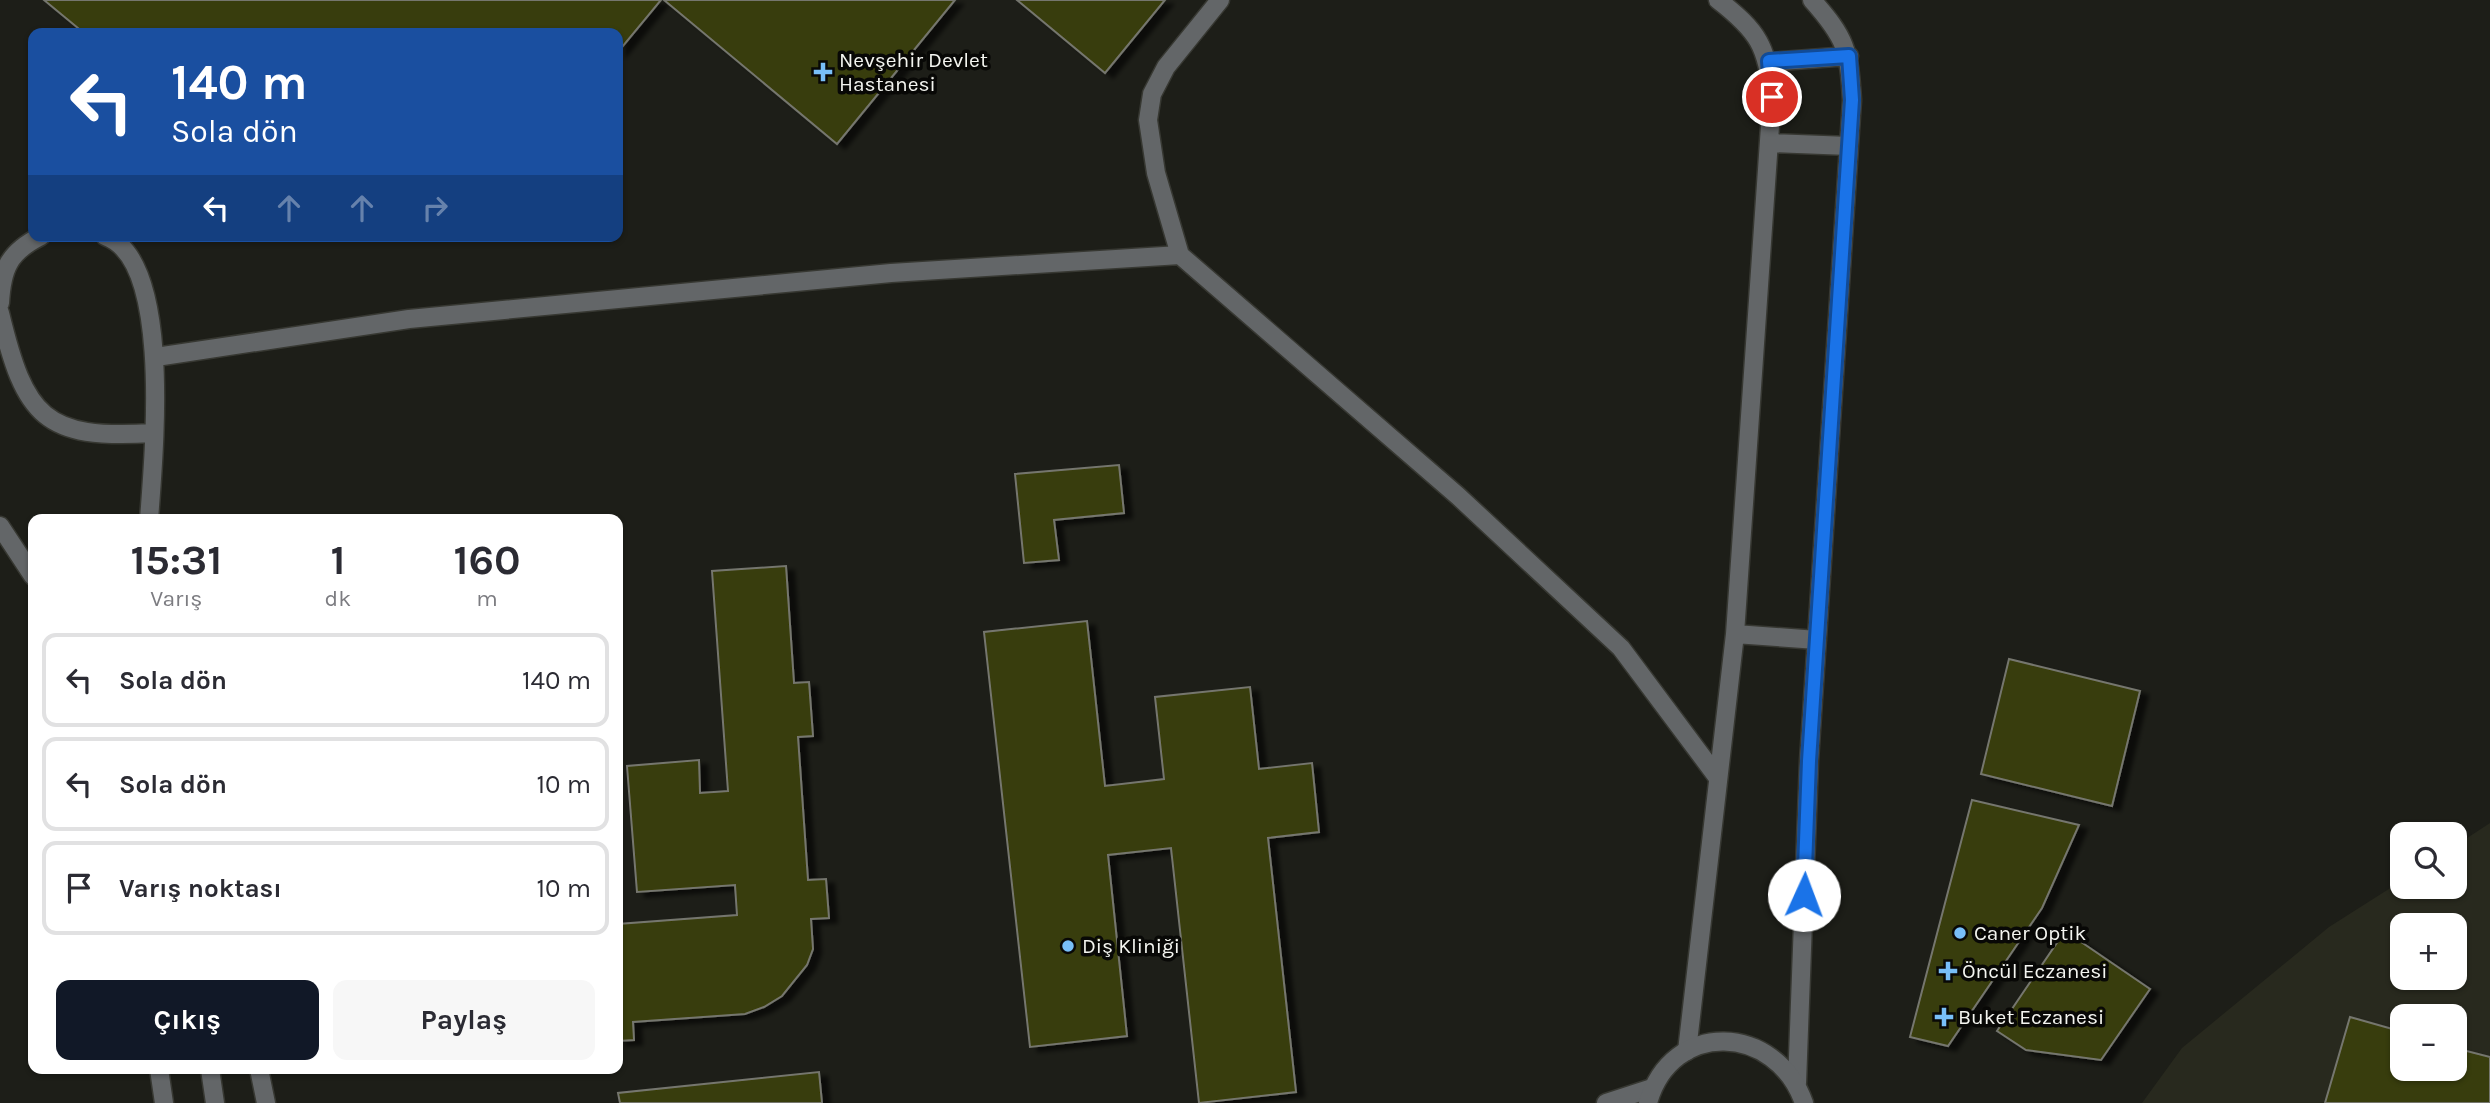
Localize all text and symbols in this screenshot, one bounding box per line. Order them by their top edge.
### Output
place label: Nevşehir Devlet Hastanesi [839,48,988,96]
text: 140 m [171,54,308,111]
icon: left [56,56,147,147]
marker: Nevşehir Devlet Hastanesi [813,62,833,82]
pin [1742,67,1802,127]
icon: arrive [1753,78,1791,116]
text: Sola dön [171,113,298,150]
icon: left [197,189,235,227]
icon: ahead [270,189,308,227]
icon: ahead [343,189,381,227]
icon: right [416,189,454,227]
text: 15:31 [130,535,222,585]
text: 1 [330,535,345,585]
text: 160 [454,535,521,585]
text: Varış [150,585,202,612]
text: dk [325,585,351,612]
text: m [476,585,498,612]
icon: left [60,661,98,699]
text: Sola dön [119,665,227,696]
text: 140 m [522,665,591,696]
icon: left [60,765,98,803]
text: Sola dön [119,769,227,800]
text: 10 m [536,769,591,800]
map controls [2390,822,2467,1081]
button: search [2390,822,2467,899]
position arrow [1767,858,1841,932]
icon: arrive [60,869,98,907]
text: Varış noktası [119,873,282,904]
text: 10 m [536,873,591,904]
button: + [2390,913,2467,990]
place label: Caner Optik [1974,921,2086,945]
marker: Caner Optik [1952,925,1968,941]
place label: Diş Kliniği [1082,934,1180,958]
marker: Diş Kliniği [1060,938,1076,954]
place label: Öncül Eczanesi [1962,959,2108,983]
marker: Öncül Eczanesi [1940,963,1956,979]
button: Çıkış [56,980,319,1060]
button: Paylaş [333,980,595,1060]
button: − [2390,1004,2467,1081]
place label: Buket Eczanesi [1958,1005,2104,1029]
marker: Buket Eczanesi [1936,1009,1952,1025]

